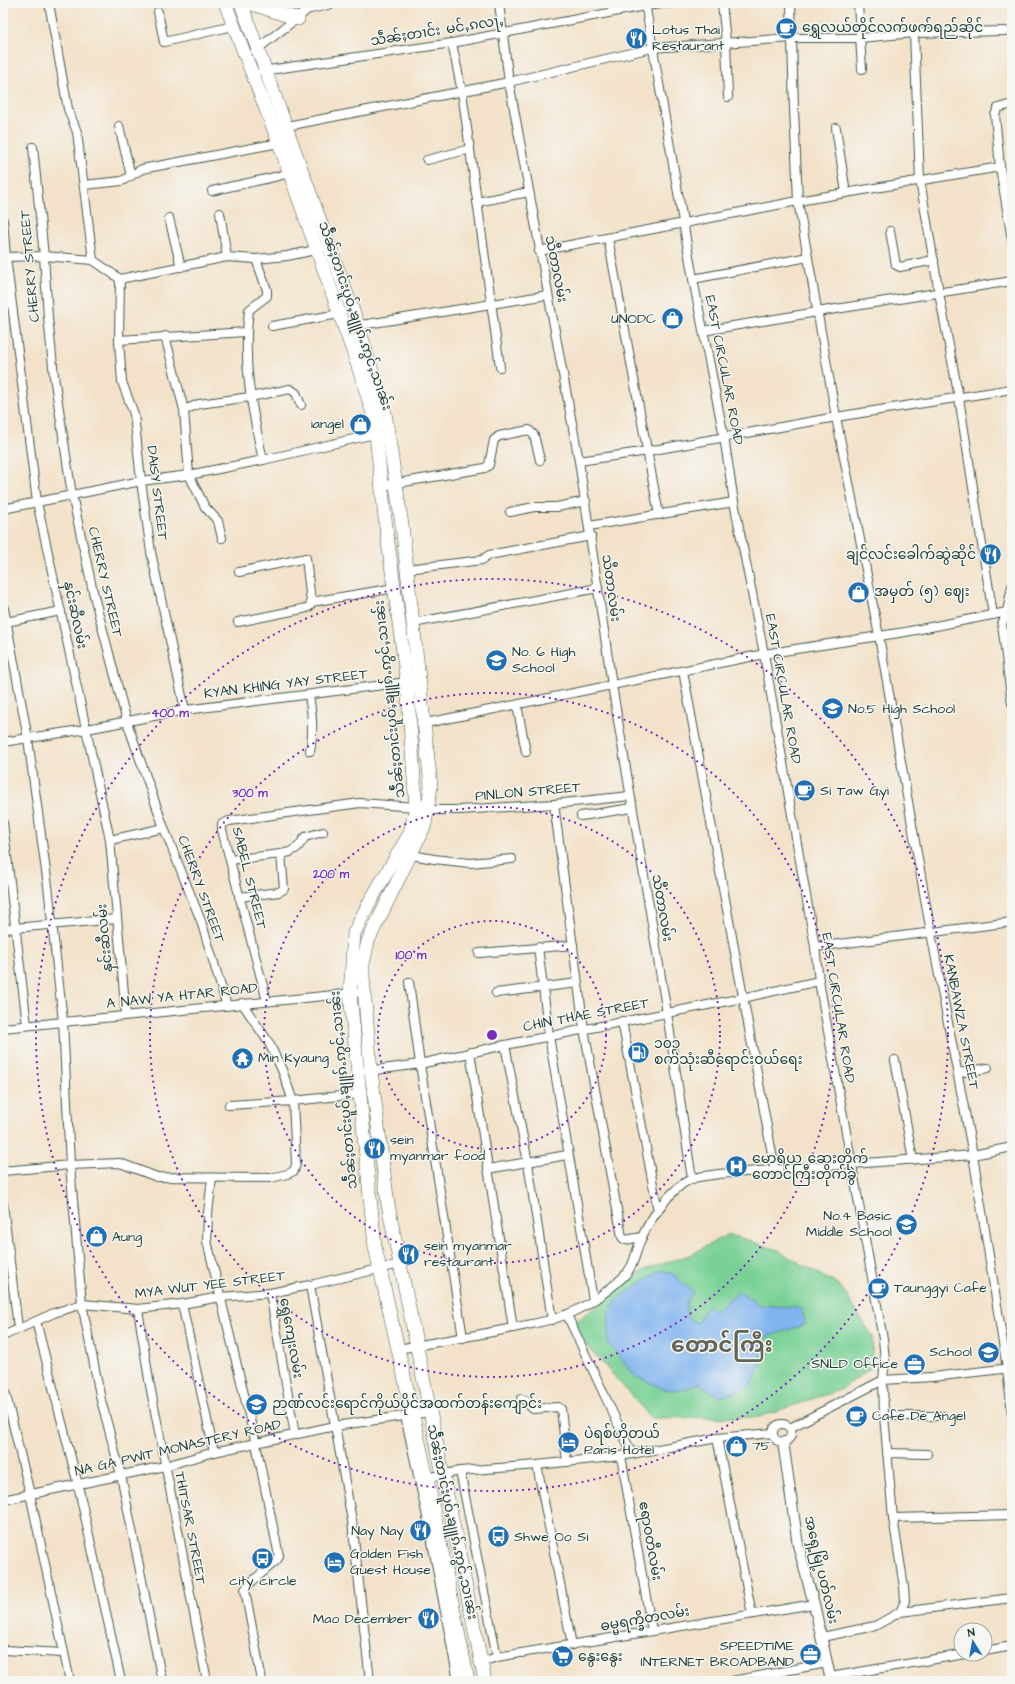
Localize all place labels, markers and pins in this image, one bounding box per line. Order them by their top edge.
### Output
cafe icon: ရွှေလယ်တိုင်လက်ဖက်ရည်ဆိုင် [773,15,799,41]
place label: ရွှေလယ်တိုင်လက်ဖက်ရည်ဆိုင် [802,17,983,39]
place label: Lotus Thai Restaurant [652,20,724,56]
restaurant icon: Lotus Thai Restaurant [623,25,649,51]
shop icon: UNODC [659,306,685,332]
place label: UNODC [611,309,656,329]
shop icon: iangel [347,411,373,437]
place label: iangel [311,414,344,434]
restaurant icon: ချင်လင်းခေါက်ဆွဲဆိုင် [978,542,1004,568]
place label: ချင်လင်းခေါက်ဆွဲဆိုင် [846,544,976,566]
shop icon: အမှတ် (၅) ဈေး [845,579,871,605]
place label: အမှတ် (၅) ဈေး [874,581,970,603]
place label: No. 6 High School [512,642,575,678]
school or university icon: No. 6 High School [484,647,510,673]
school or university icon: No.5 High School [820,696,846,722]
place label: No.5 High School [848,699,955,719]
cafe icon: Si Taw Gyi [792,778,818,804]
place label: Si Taw Gyi [820,781,889,801]
centre of rings [485,1028,499,1042]
place label: ၁၀၃ စက်သုံးဆီရောင်းဝယ်ရေး [654,1034,803,1071]
fuel station icon: ၁၀၃ စက်သုံးဆီရောင်းဝယ်ရေး [625,1039,651,1065]
temple icon: Min Kyaung [230,1045,256,1071]
place label: Min Kyaung [258,1048,329,1068]
place label: sein myanmar food [390,1130,485,1166]
restaurant icon: sein myanmar food [362,1135,388,1161]
place label: မောရိယ ဆေးတိုက် တောင်ကြီးတိုက်ခွဲ [752,1148,868,1186]
hospital icon: မောရိယ ဆေးတိုက် တောင်ကြီးတိုက်ခွဲ [724,1154,750,1180]
place label: No.4 Basic Middle School [806,1206,892,1242]
school or university icon: No.4 Basic Middle School [894,1211,920,1237]
shop icon: Aung [84,1224,110,1250]
place label: Aung [112,1227,142,1247]
place label: sein myanmar restaurant [424,1236,512,1272]
restaurant icon: sein myanmar restaurant [395,1241,421,1267]
cafe icon: Taunggyi Cafe [866,1275,892,1301]
place label: Taunggyi Cafe [894,1278,987,1298]
school or university icon: School [975,1339,1001,1365]
place label: School [929,1342,972,1362]
office icon: SNLD Office [901,1351,927,1377]
place label: SNLD Office [811,1354,898,1374]
school or university icon: ဉာဏ်လင်းရောင်ကိုယ်ပိုင်အထက်တန်း‌ကျောင်း [243,1391,269,1417]
place label: ဉာဏ်လင်းရောင်ကိုယ်ပိုင်အထက်တန်း‌ကျောင်း [272,1393,542,1415]
cafe icon: Cafe De Angel [844,1403,870,1429]
place label: Cafe De Angel [872,1406,966,1426]
place label: ပဲရစ်ဟိုတယ် Paris Hotel [584,1423,660,1460]
hotel icon: ပဲရစ်ဟိုတယ် Paris Hotel [556,1429,582,1455]
shop icon: 75 [724,1433,750,1459]
place label: 75 [752,1436,771,1456]
restaurant icon: Nay Nay [407,1518,433,1544]
place label: Nay Nay [351,1521,404,1541]
bus stop icon: Shwe Oo Si [486,1524,512,1550]
place label: Shwe Oo Si [514,1527,588,1547]
place label: Golden Fish Guest House [350,1544,431,1580]
bus stop icon: city circle [250,1546,276,1572]
hotel icon: Golden Fish Guest House [321,1549,347,1575]
place label: city circle [229,1571,297,1591]
restaurant icon: Mao December [415,1606,441,1632]
place label: Mao December [313,1609,412,1629]
place label: SPEEDTIME INTERNET BROADBAND [641,1636,795,1672]
office icon: SPEEDTIME INTERNET BROADBAND [797,1641,823,1667]
supermarket icon: နွေးနွေး [550,1644,576,1670]
place label: နွေးနွေး [578,1647,623,1667]

